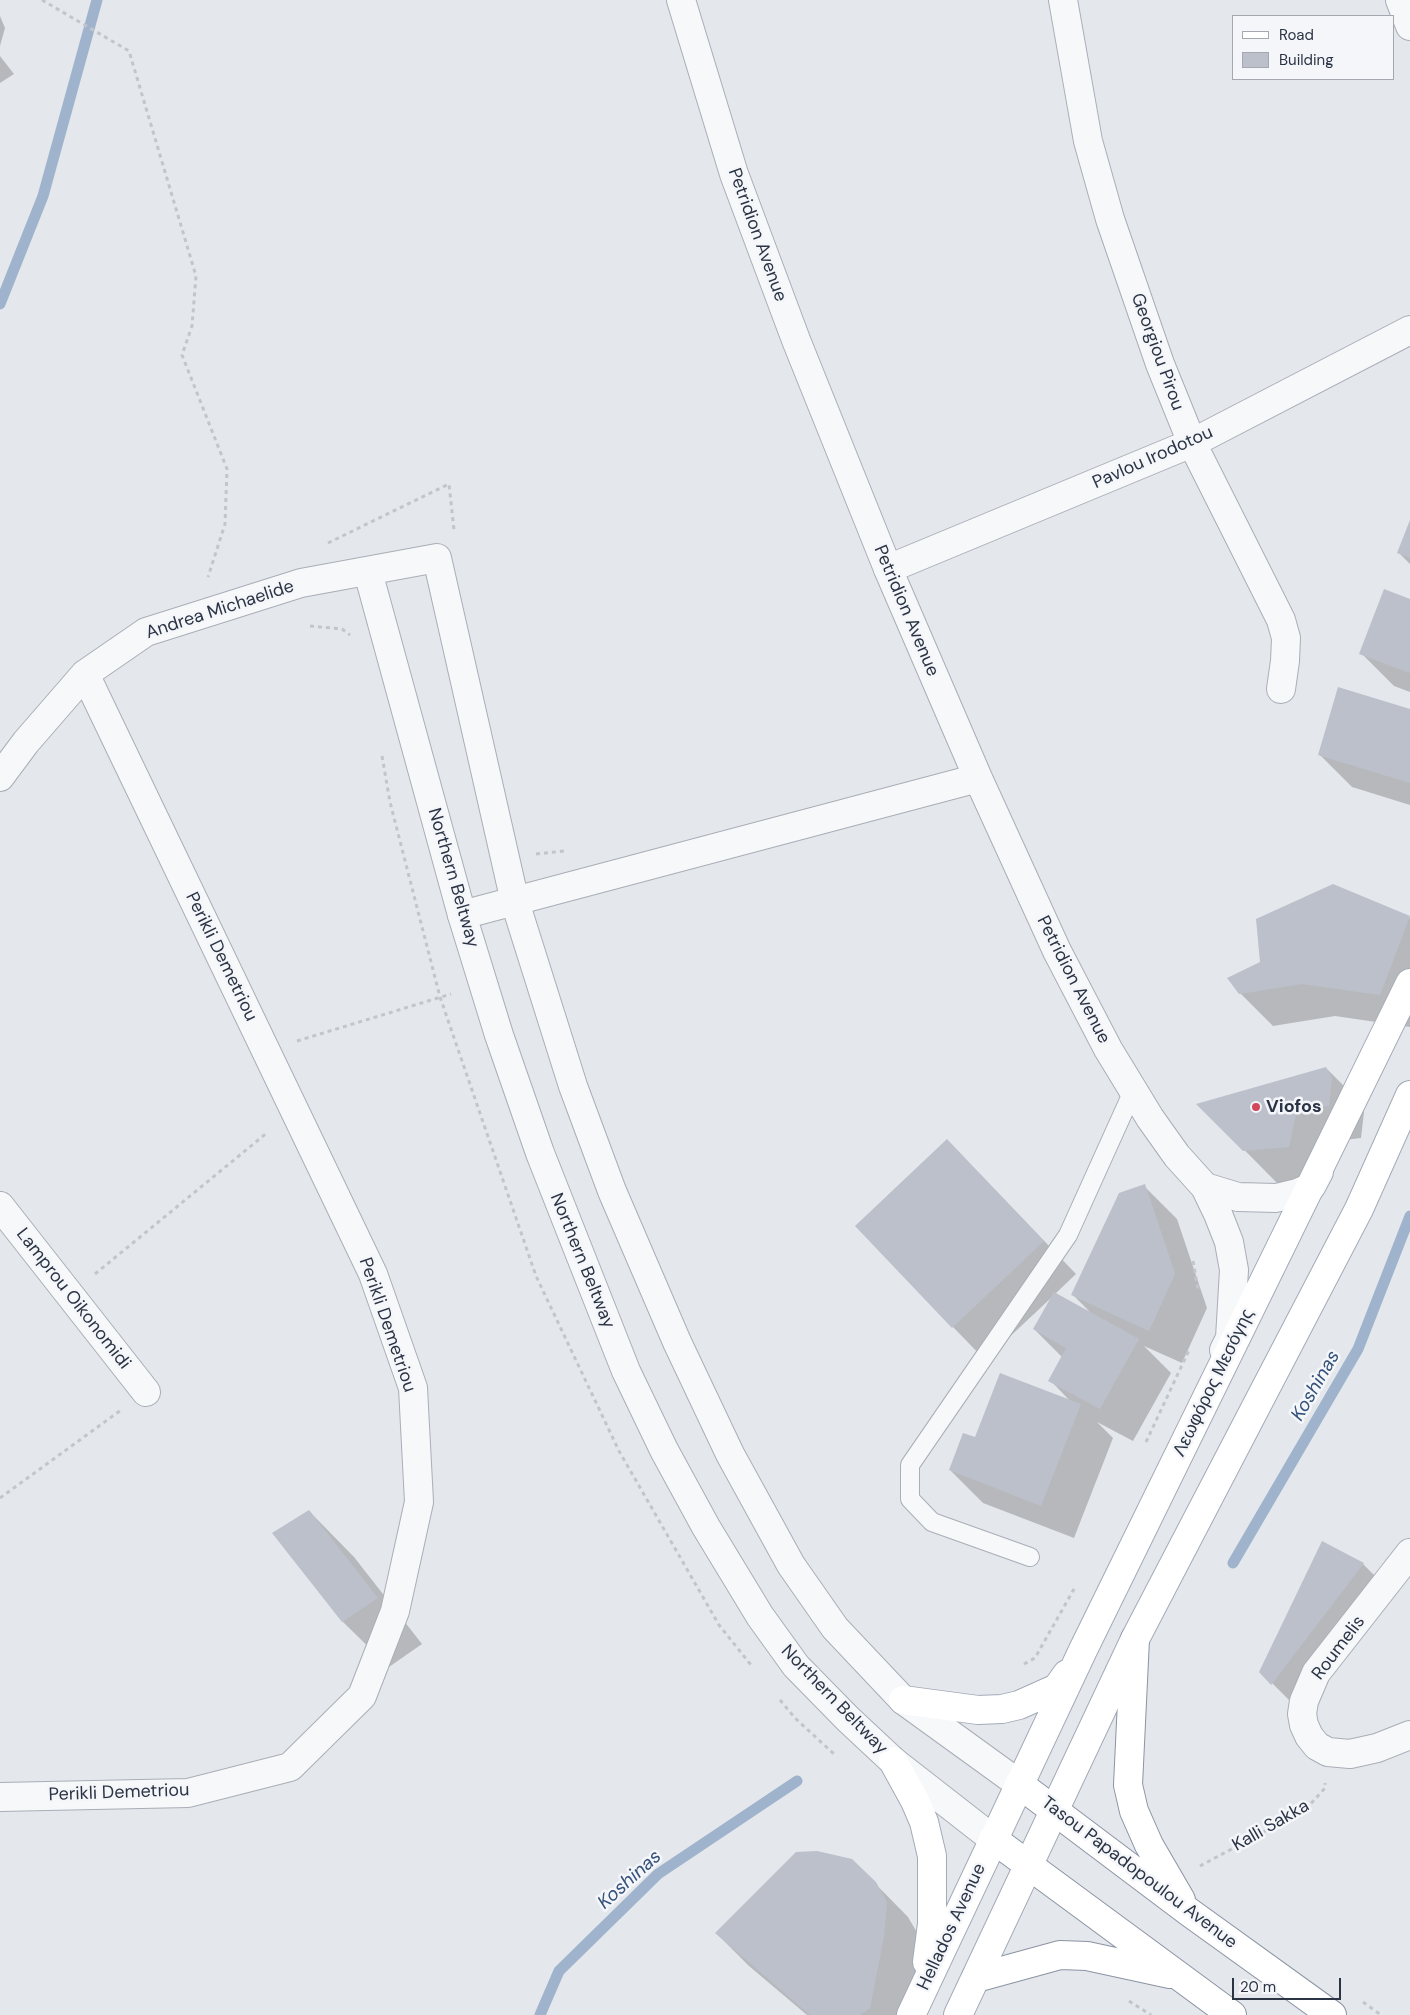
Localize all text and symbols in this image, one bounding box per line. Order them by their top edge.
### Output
legend [1232,15,1395,80]
text: Road [1279,25,1314,45]
text: Building [1279,50,1334,70]
street label: Petridion Avenue [723,165,791,305]
street label: Georgiou Pirou [1126,290,1188,414]
street label: Pavlou Irodotou [1090,422,1216,494]
street label: Petridion Avenue [869,542,943,680]
street label: Andrea Michaelide [143,576,297,644]
street label: Northern Beltway [423,806,483,950]
street label: Perikli Demetriou [180,889,262,1025]
street label: Petridion Avenue [1031,913,1115,1047]
place label: Viofos [1266,1096,1321,1118]
marker: Viofos [1250,1101,1262,1113]
street label: Northern Beltway [545,1190,619,1332]
street label: Lamprou Oikonomidi [11,1224,135,1374]
street label: Perikli Demetriou [354,1255,420,1395]
street label: Λεωφόρος Μεσόγης [1169,1306,1259,1460]
water label: Koshinas [1287,1347,1345,1425]
street label: Roumelis [1308,1612,1370,1684]
street label: Northern Beltway [776,1641,892,1759]
street label: Perikli Demetriou [48,1780,190,1806]
street label: Tasou Papadopoulou Avenue [1037,1792,1241,1954]
street label: Kalli Sakka [1229,1795,1313,1857]
water label: Koshinas [594,1846,666,1914]
street label: Hellados Avenue [913,1860,991,1994]
scale bar [1235,1968,1344,2000]
text: 20 m [1240,1977,1276,1997]

